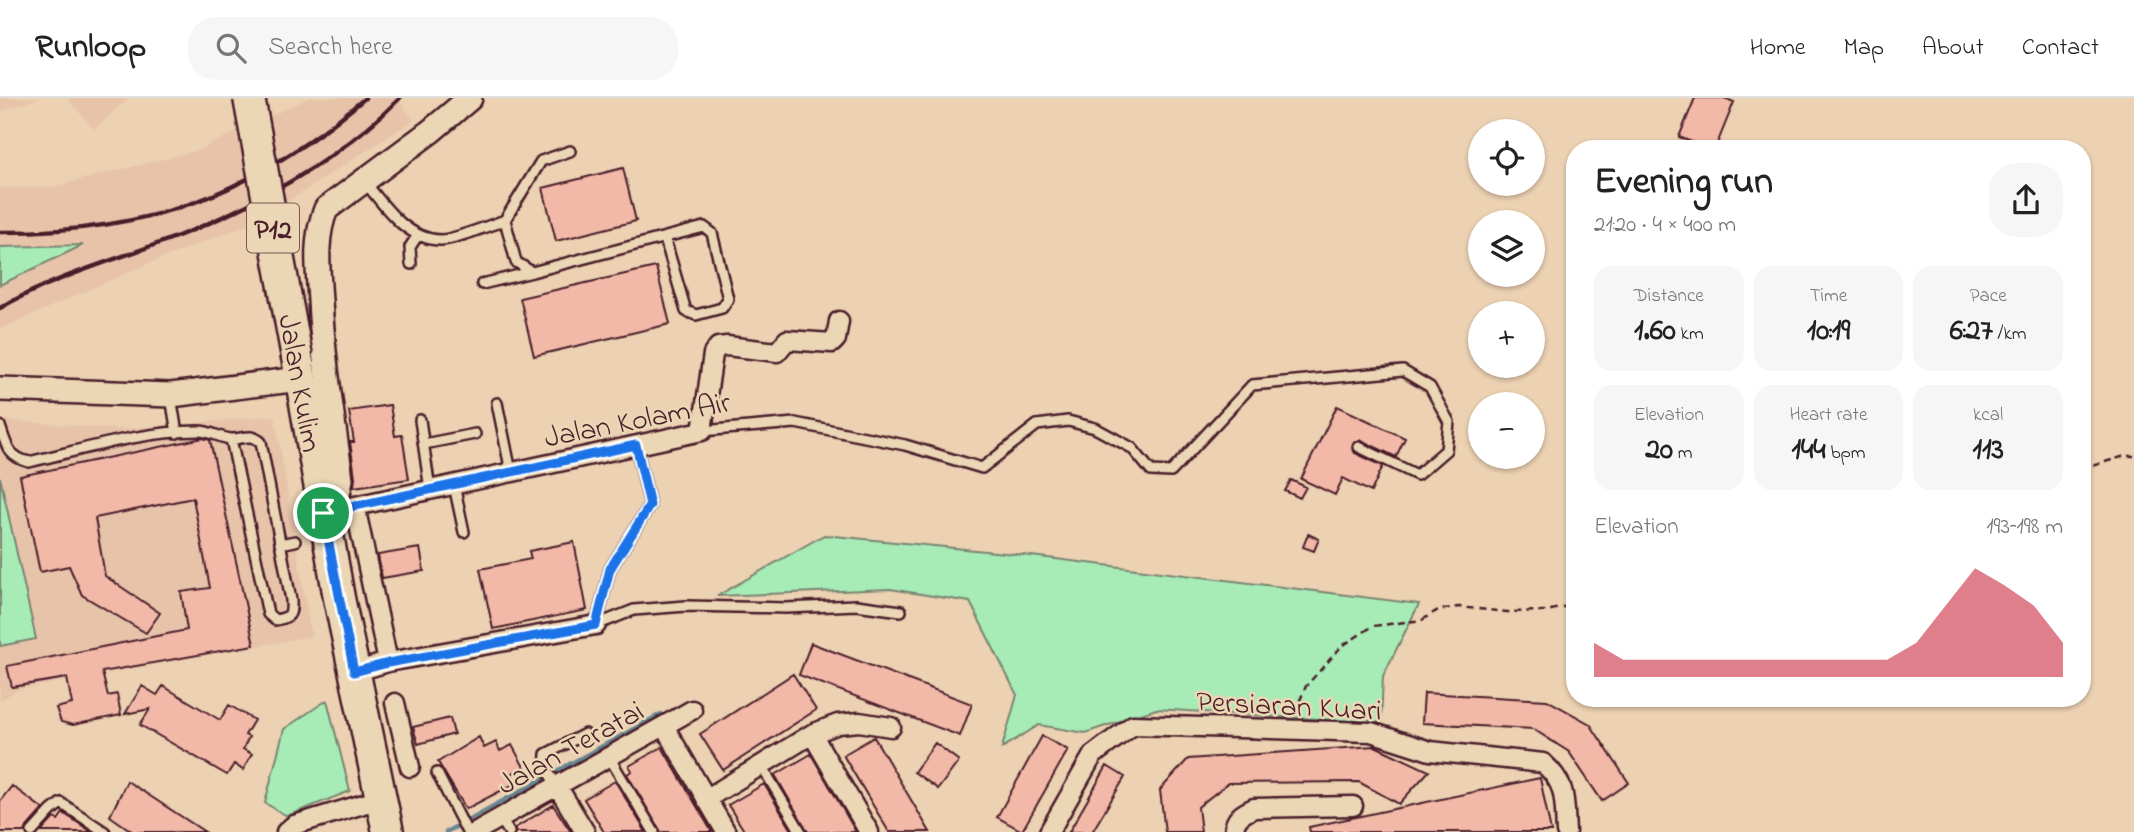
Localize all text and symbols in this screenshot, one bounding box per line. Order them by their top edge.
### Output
search box [188,17,678,80]
text: Runloop [35,24,146,72]
icon: search [212,29,250,67]
text: Search here [268,29,393,67]
text: Home [1750,31,1806,66]
text: Map [1844,31,1884,66]
text: About [1922,31,1984,66]
text: Contact [2022,31,2099,66]
map controls [1468,119,1545,469]
button: locate [1468,119,1545,196]
text: Evening run [1594,155,1773,211]
button: share [1989,163,2063,237]
road number: P12 [247,204,299,252]
text: 21:20 · 4 × 400 m [1594,209,1736,242]
button: layers [1468,210,1545,287]
text: Distance [1634,283,1704,310]
text: Time [1810,283,1847,310]
text: Pace [1970,283,2007,310]
button: + [1468,301,1545,378]
text: 1.60 [1634,310,1676,354]
text: 10:19 [1807,310,1850,354]
text: 6:27 [1950,310,1993,354]
street label: Jalan Kulim [264,311,332,456]
text: km [1676,321,1704,348]
text: /km [1993,321,2027,348]
street label: Jalan Kolam Air [541,382,735,462]
button: − [1468,392,1545,469]
text: Elevation [1634,402,1704,429]
text: Heart rate [1790,402,1867,429]
text: kcal [1973,402,2003,429]
text: 20 [1645,429,1673,473]
text: 144 [1791,429,1826,473]
text: 113 [1972,429,2004,473]
text: m [1673,440,1693,467]
text: bpm [1826,440,1866,467]
pin [293,483,353,543]
icon: arrive [304,494,342,532]
text: Elevation [1594,511,1679,544]
text: 193–198 m [1986,511,2063,544]
street label: Persiaran Kuari [1195,681,1383,735]
street label: Jalan Teratai [490,691,653,808]

